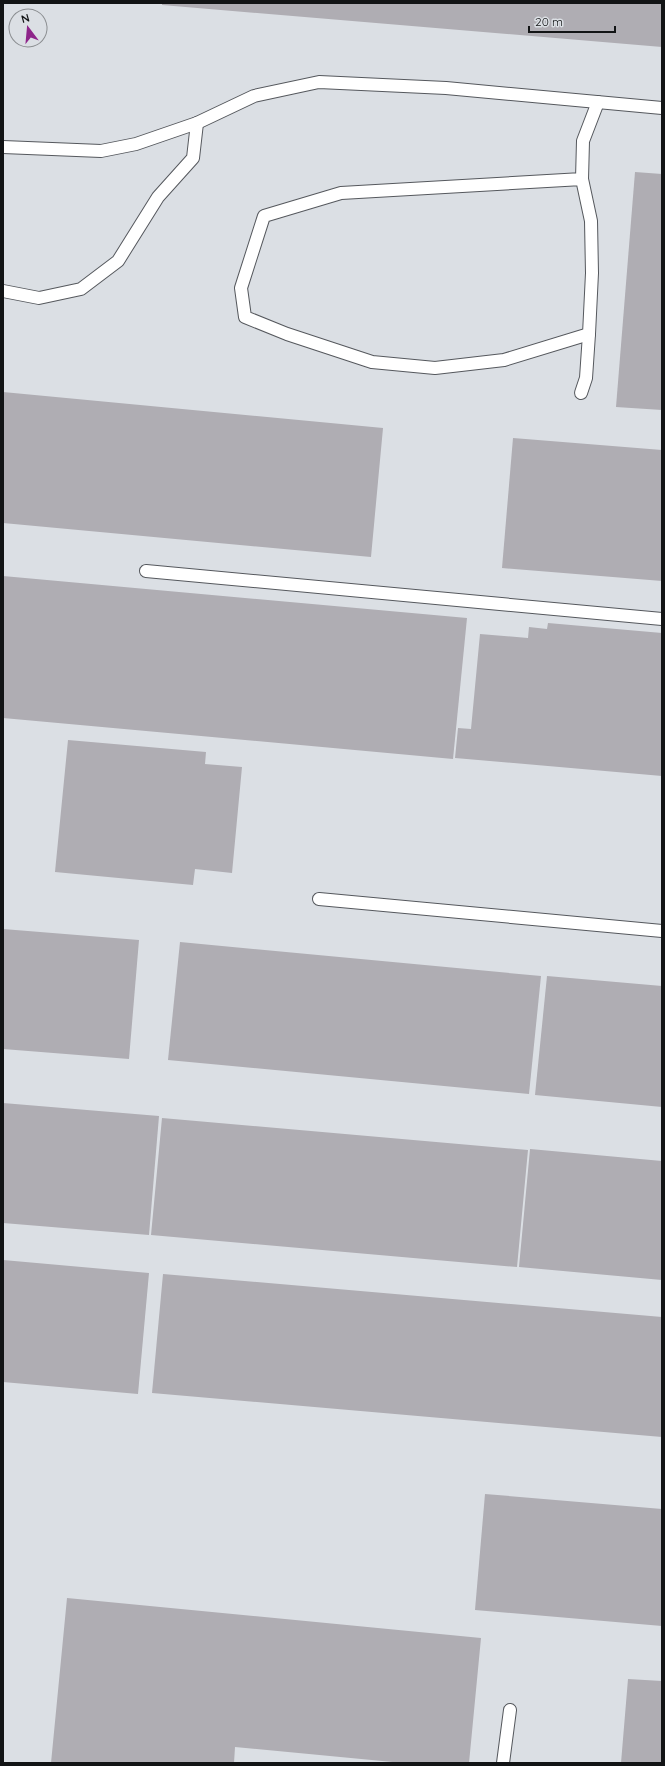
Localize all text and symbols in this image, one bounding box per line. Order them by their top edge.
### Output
north arrow [8,8,48,48]
scale bar [529,8,615,34]
text: N [19,11,31,26]
text: 20 m [535,14,563,29]

